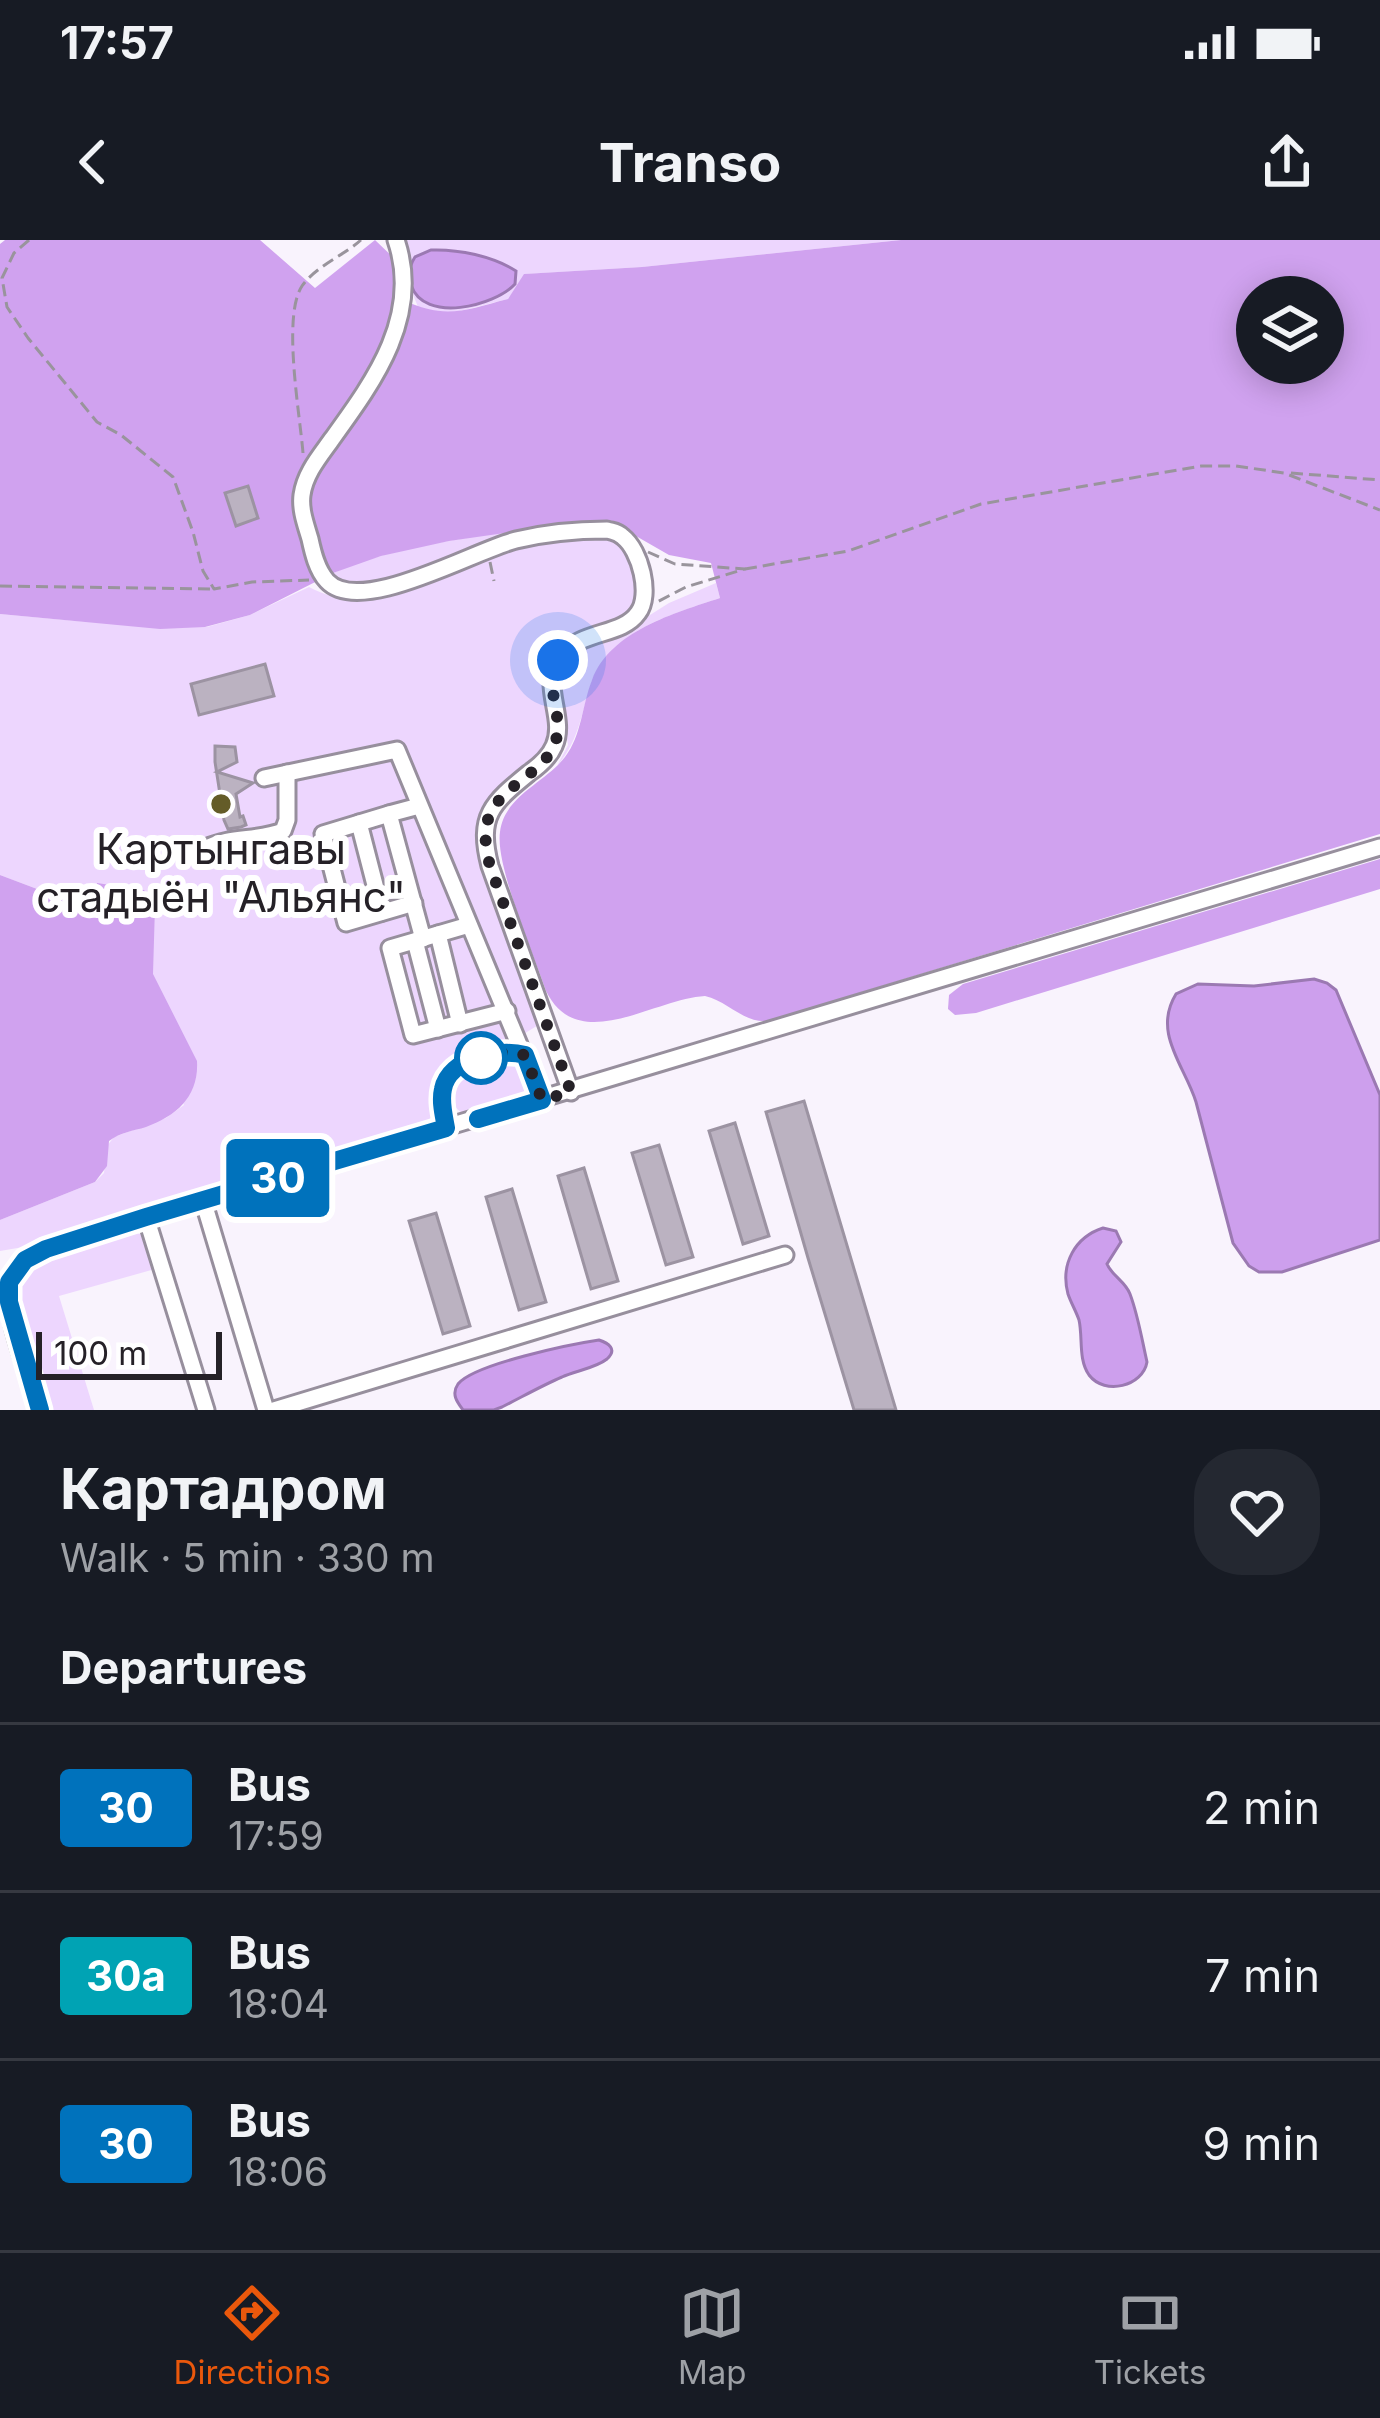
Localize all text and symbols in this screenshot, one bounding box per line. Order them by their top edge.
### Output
text: 17:57 [60,15,174,70]
icon: back [60,129,126,195]
icon: share [1254,129,1320,195]
text: Transo [599,130,781,195]
map controls [1236,276,1344,384]
button: layers [1236,276,1344,384]
your location [528,630,588,690]
marker: Картынгавы стадыён "Альянс" [208,791,234,817]
place label: Картынгавы стадыён "Альянс" [36,823,406,922]
unlabelled marker [456,1033,506,1083]
line badge: 30 [224,1139,332,1217]
text: 30 [250,1152,306,1203]
scale bar [36,1326,222,1379]
text: 100 m [54,1333,147,1373]
button: heart [1194,1449,1320,1575]
text: Картадром [60,1454,387,1523]
text: Walk · 5 min · 330 m [60,1534,435,1581]
text: Departures [60,1640,307,1695]
text: Bus [228,1757,311,1812]
text: 2 min [1203,1780,1320,1835]
text: 30 [98,1782,154,1833]
text: 17:59 [228,1812,324,1859]
text: Bus [228,1925,311,1980]
text: 7 min [1205,1948,1320,2003]
text: 30а [86,1950,166,2001]
text: 18:04 [228,1980,329,2027]
text: Bus [228,2093,311,2148]
text: 9 min [1203,2116,1320,2171]
text: 30 [98,2118,154,2169]
text: 18:06 [228,2148,328,2195]
tab: Directions [174,2280,331,2392]
tab: Map [678,2280,747,2392]
tab: Tickets [1094,2280,1206,2392]

